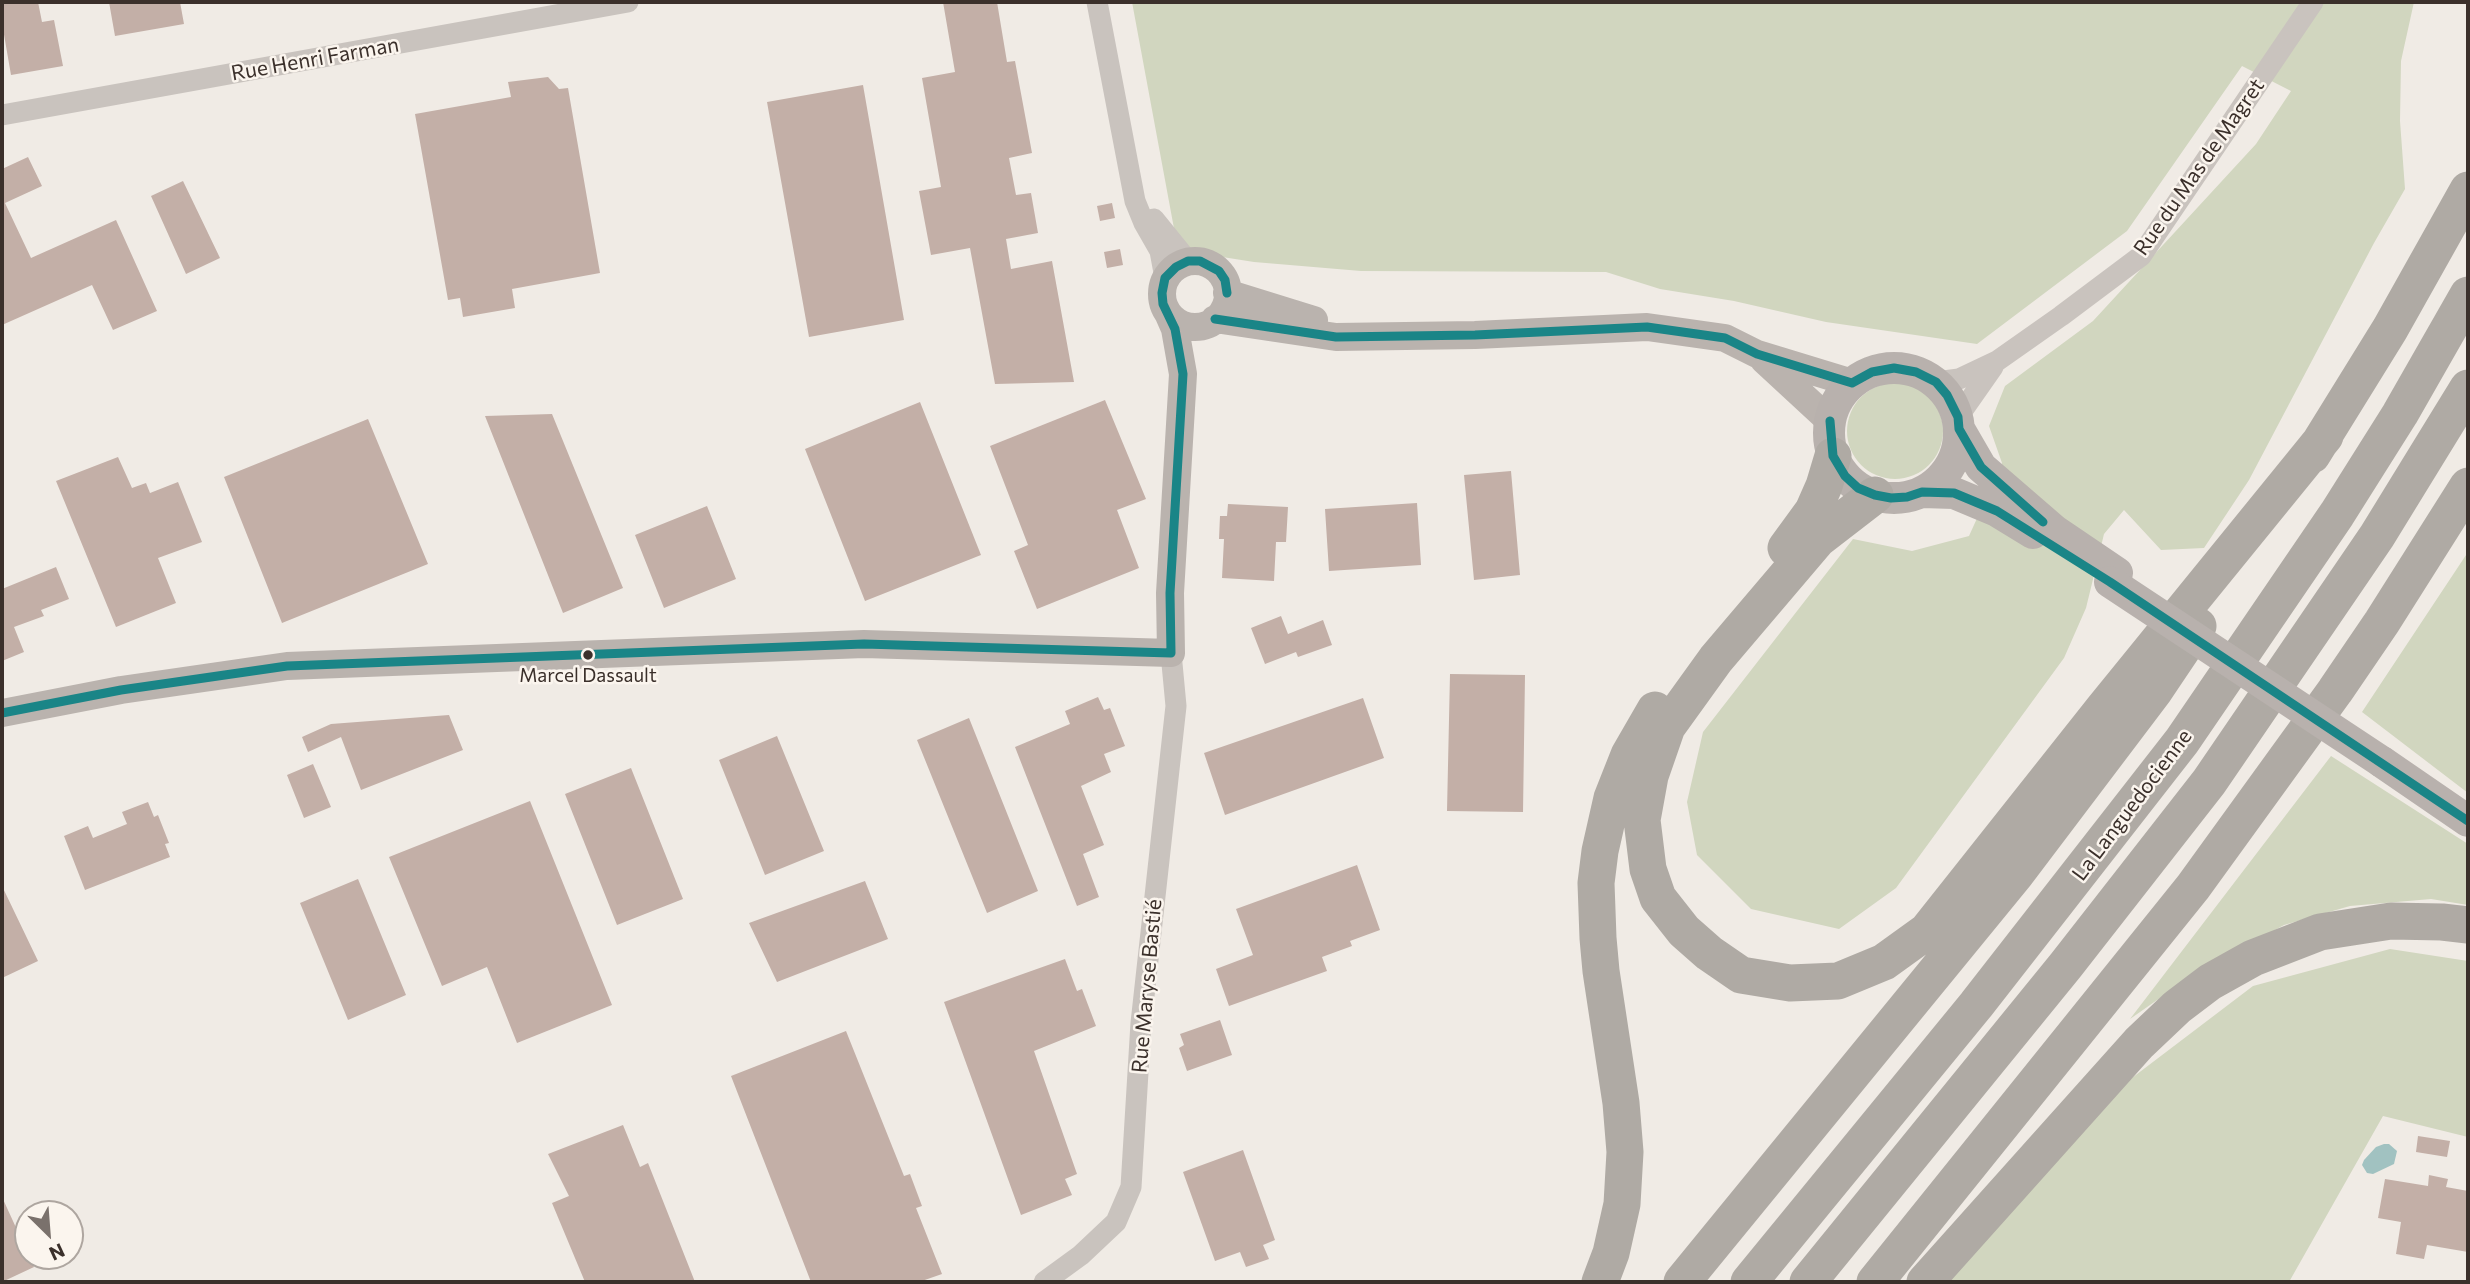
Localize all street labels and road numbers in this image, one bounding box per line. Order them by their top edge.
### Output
street label: Rue Henri Farman [229,32,401,86]
street label: Rue du Mas de Magret [2128,74,2270,260]
street label: La Languedocienne [2067,724,2197,886]
street label: Rue Maryse Bastié [1127,898,1167,1074]

